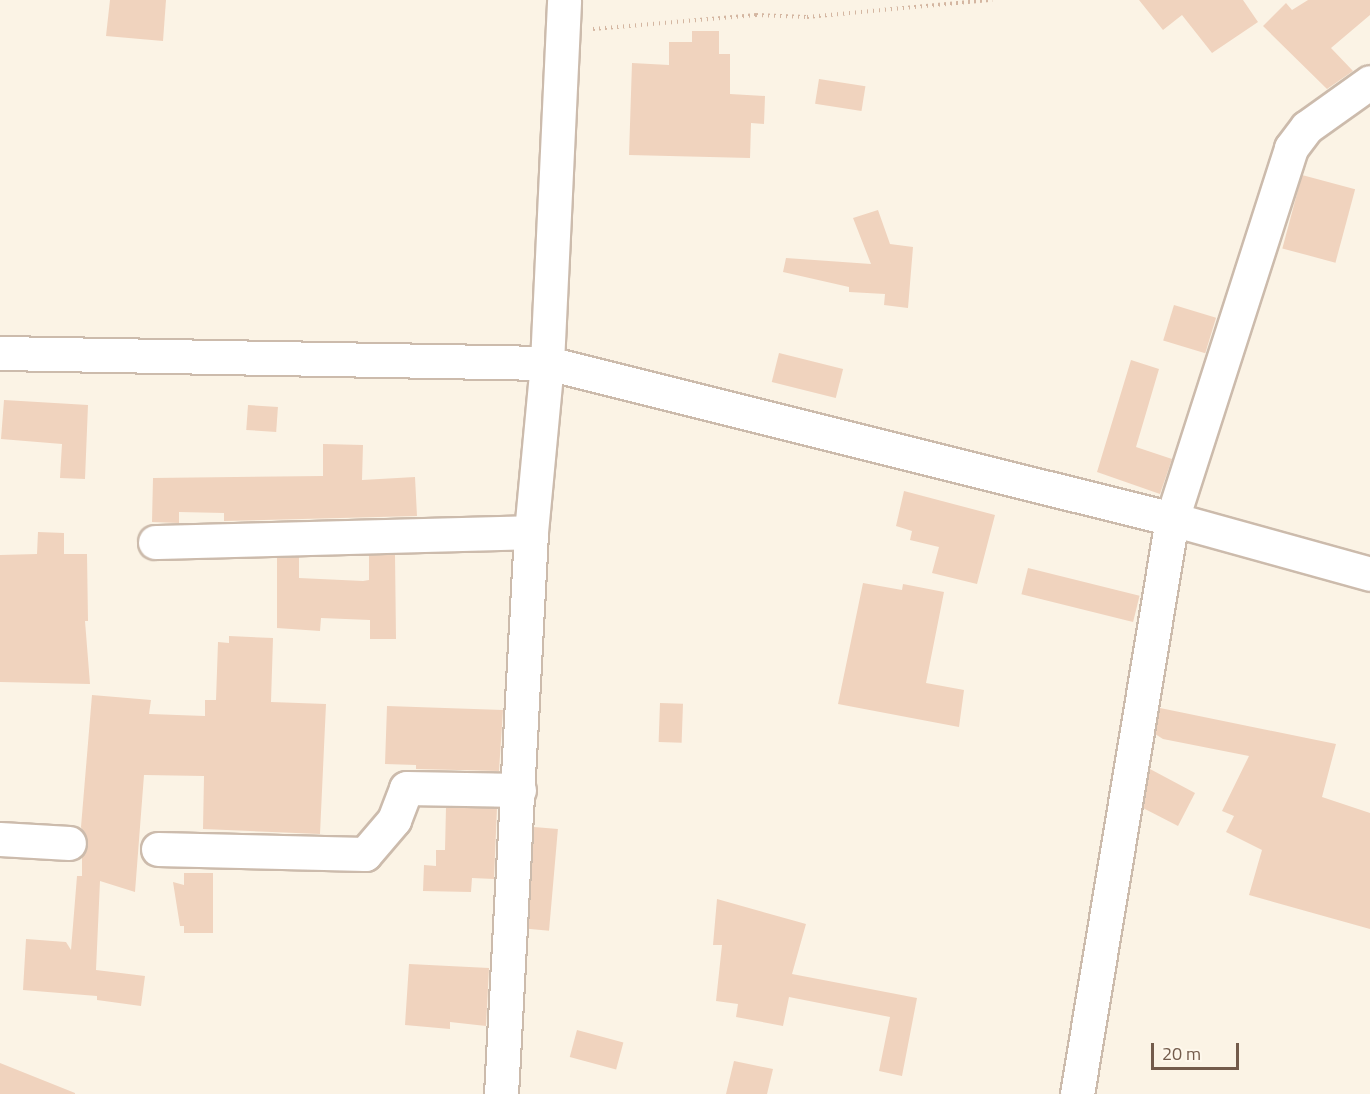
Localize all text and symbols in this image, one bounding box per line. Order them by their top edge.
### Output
scale bar [1154,1031,1242,1069]
text: 20 m [1162,1040,1201,1067]

